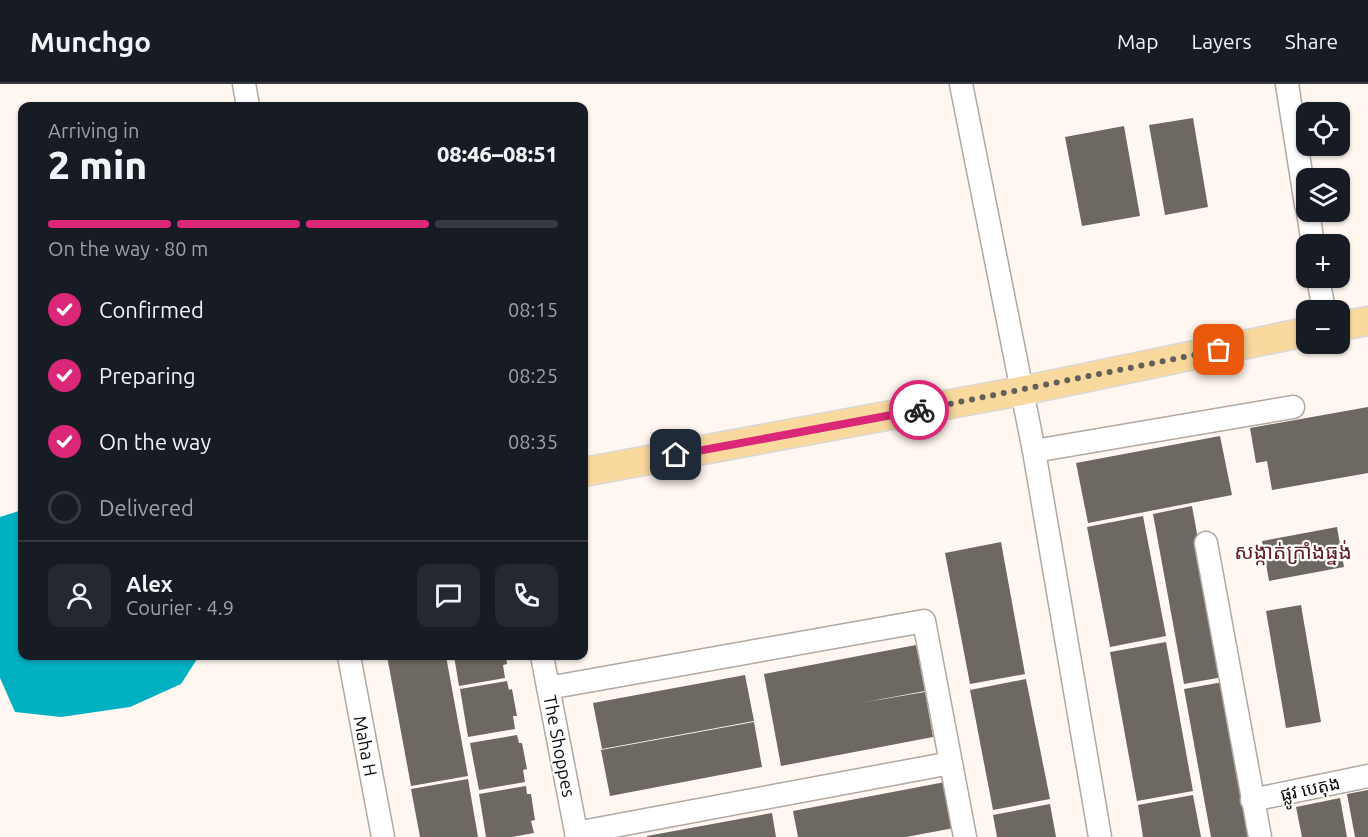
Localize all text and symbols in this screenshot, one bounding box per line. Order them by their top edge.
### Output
text: Munchgo [30,26,151,57]
text: Map [1117,29,1158,53]
text: Layers [1191,29,1252,53]
text: Share [1285,29,1338,53]
map controls [1296,102,1350,354]
button: locate [1296,102,1350,156]
text: Arriving in [48,119,139,142]
text: 08:46–08:51 [437,141,558,166]
text: 2 min [48,143,147,186]
button: layers [1296,168,1350,222]
button: + [1296,234,1350,288]
text: On the way · 80 m [48,237,208,260]
icon: check [48,293,81,326]
text: Confirmed [99,297,204,322]
text: 08:15 [508,298,558,321]
button: − [1296,300,1350,354]
pin [1193,324,1244,375]
icon: bag [1202,333,1235,366]
icon: check [48,359,81,392]
text: Preparing [99,363,196,388]
text: 08:25 [508,364,558,387]
courier [889,380,949,440]
icon: bike [903,394,936,427]
icon: check [48,425,81,458]
text: On the way [99,429,211,454]
pin [650,429,701,480]
text: 08:35 [508,430,558,453]
icon: home [659,438,692,471]
text: Delivered [99,495,194,520]
district label: សង្កាត់ក្រាំងធ្នង់ [1234,539,1352,566]
button: person [48,564,111,627]
button: chat [417,564,480,627]
button: phone [495,564,558,627]
text: Alex [126,571,173,596]
text: Courier · 4.9 [126,596,234,619]
street label: The Shoppes [540,693,580,799]
street label: Maha H [350,714,382,778]
street label: ផ្លូវ បេតុង [1278,772,1343,811]

